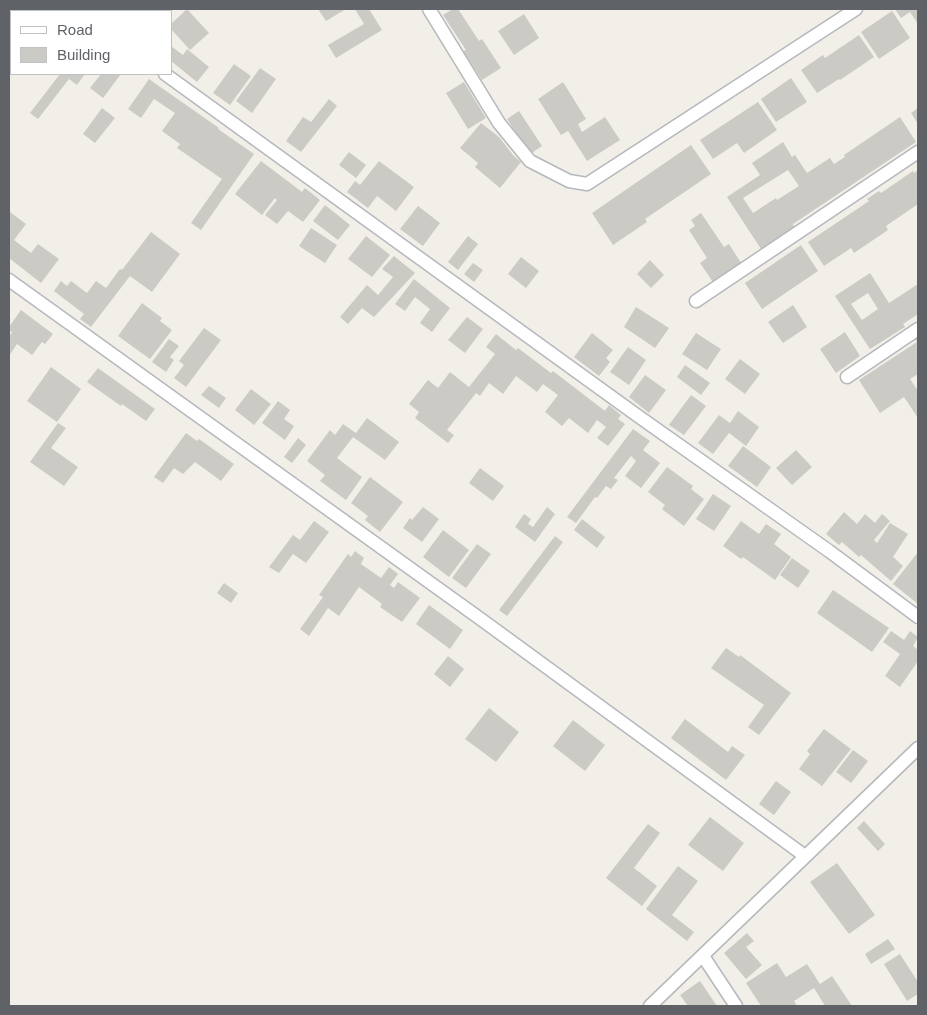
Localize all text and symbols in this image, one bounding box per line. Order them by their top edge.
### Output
legend [10,10,172,75]
text: Road [57,21,93,38]
text: Building [57,46,110,63]

